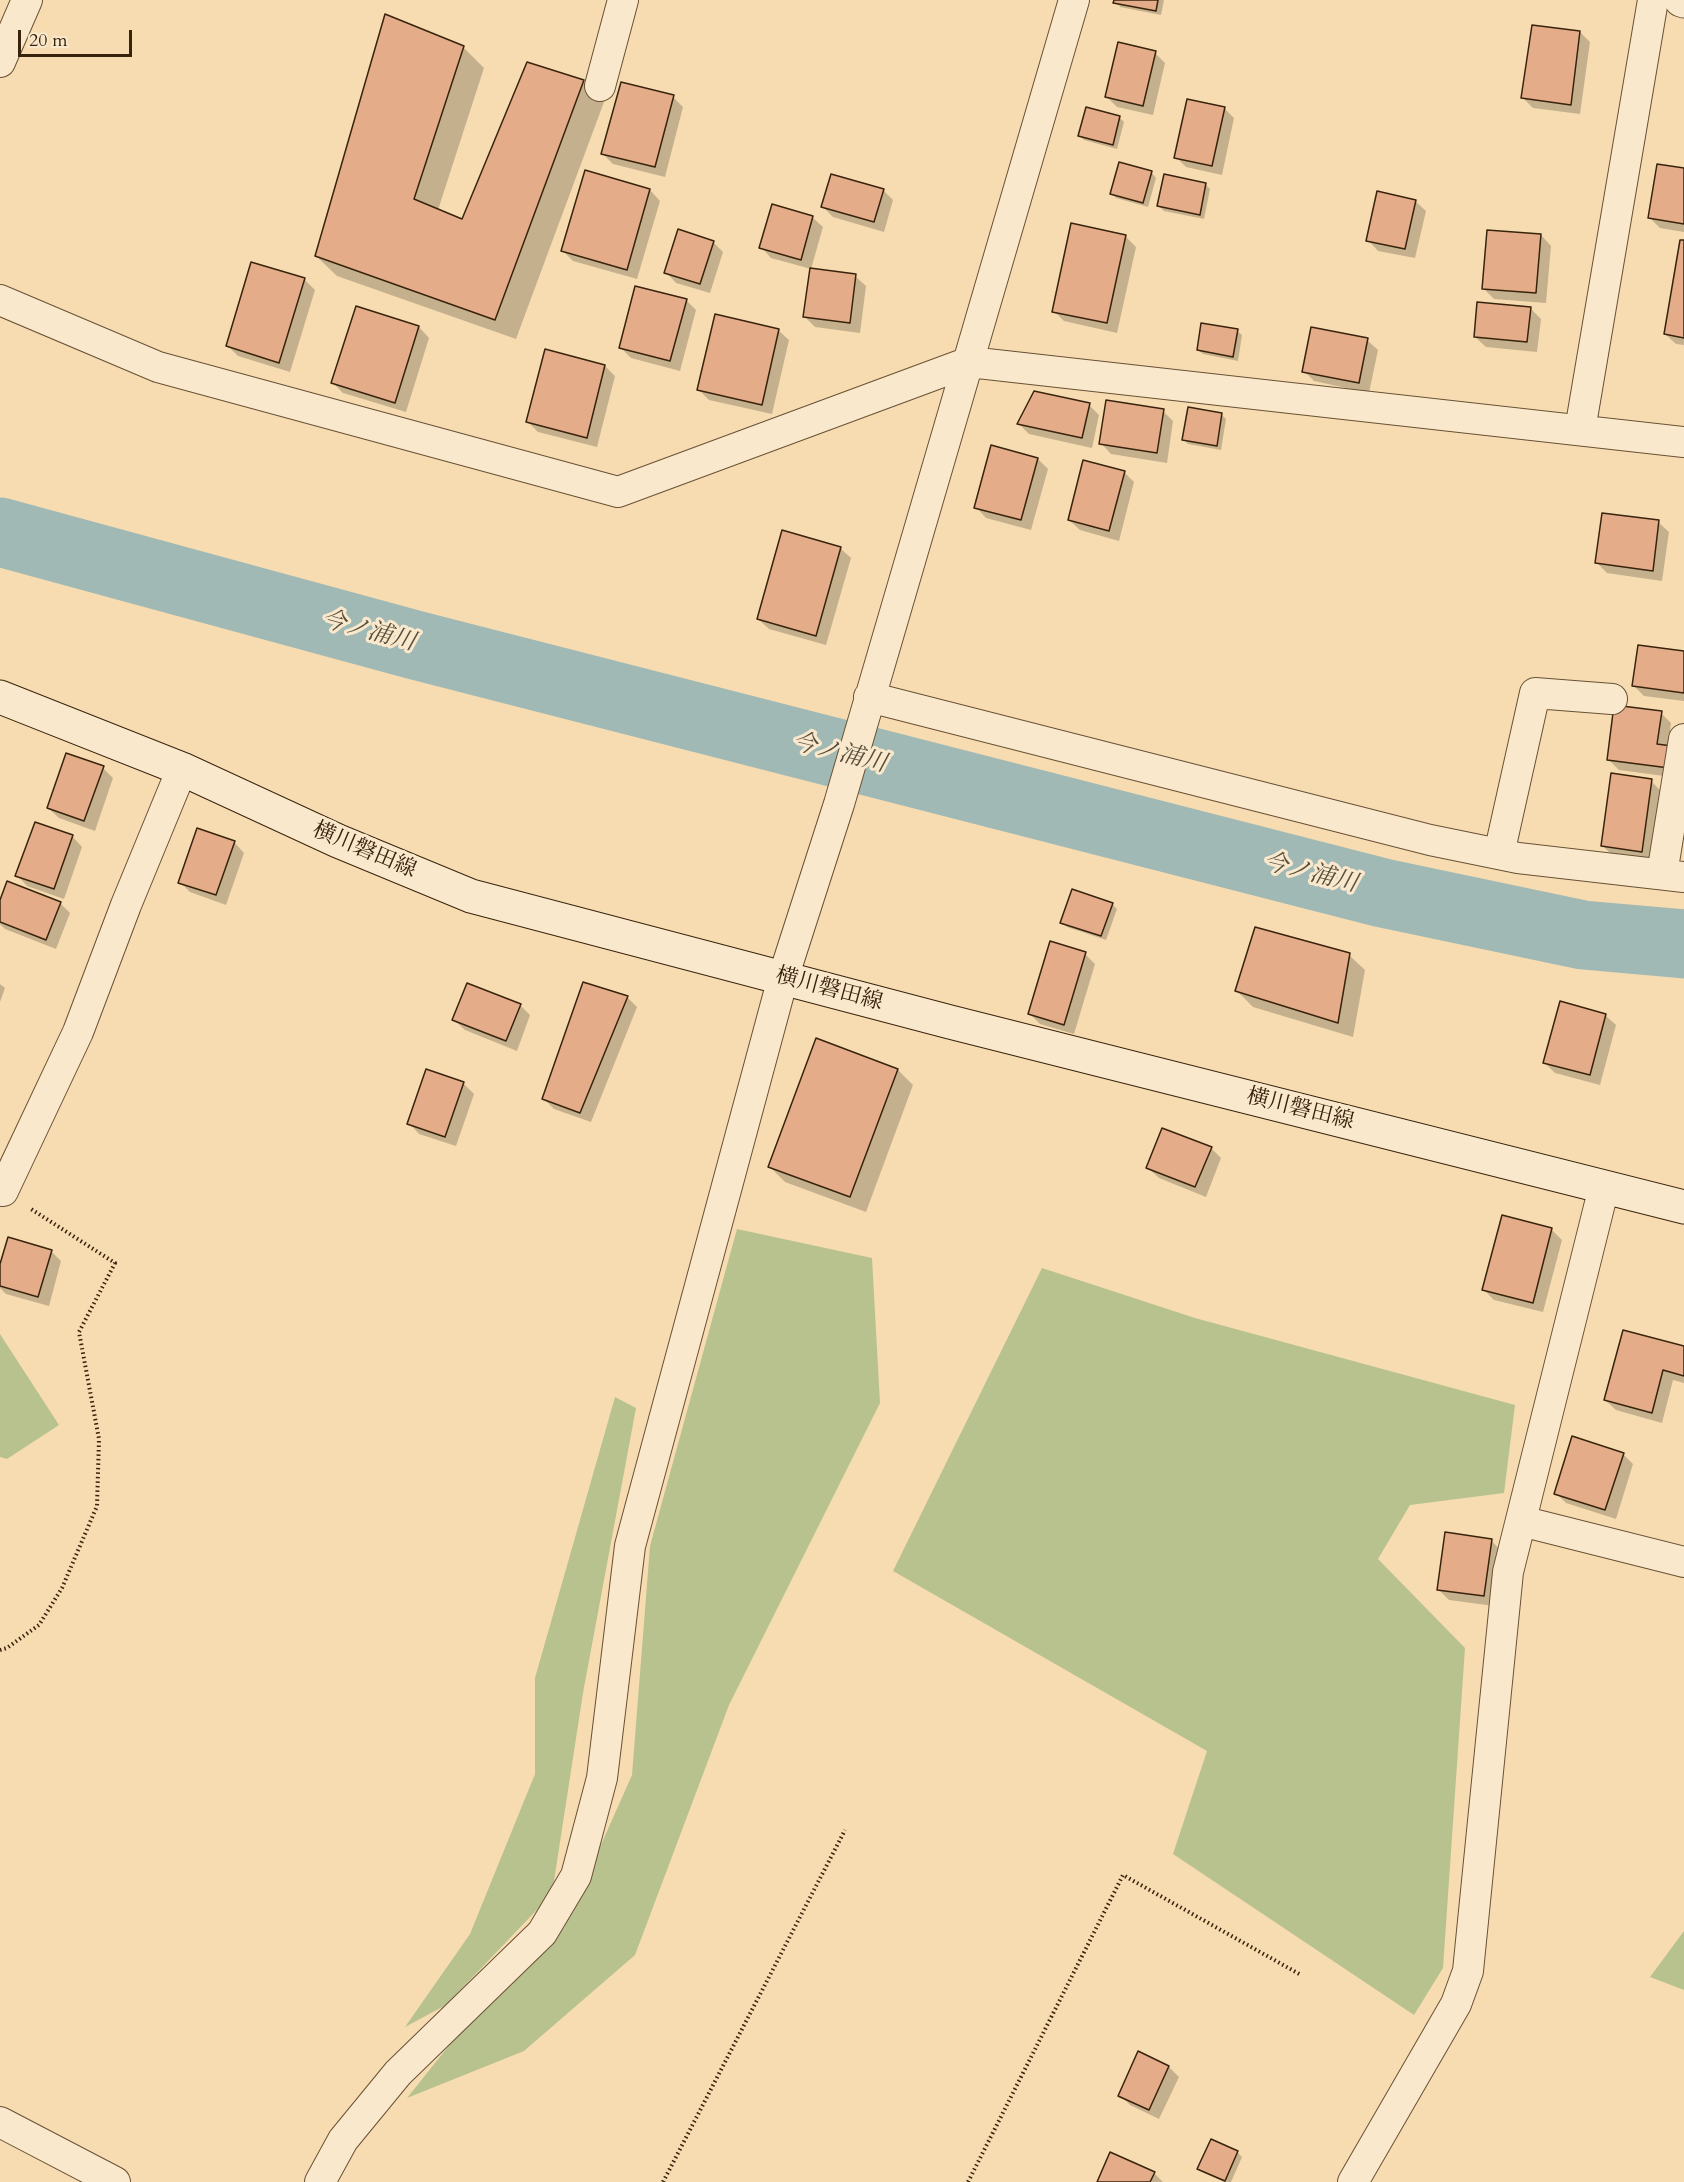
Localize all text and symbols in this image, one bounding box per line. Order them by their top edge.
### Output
scale bar [21,18,135,56]
text: 20 m [29,28,68,53]
water label: 今ノ浦川 [318,606,418,658]
water label: 今ノ浦川 [789,728,889,780]
street label: 横川磐田線 [308,817,420,885]
water label: 今ノ浦川 [1260,848,1360,900]
street label: 横川磐田線 [772,963,886,1017]
street label: 横川磐田線 [1243,1084,1357,1136]

